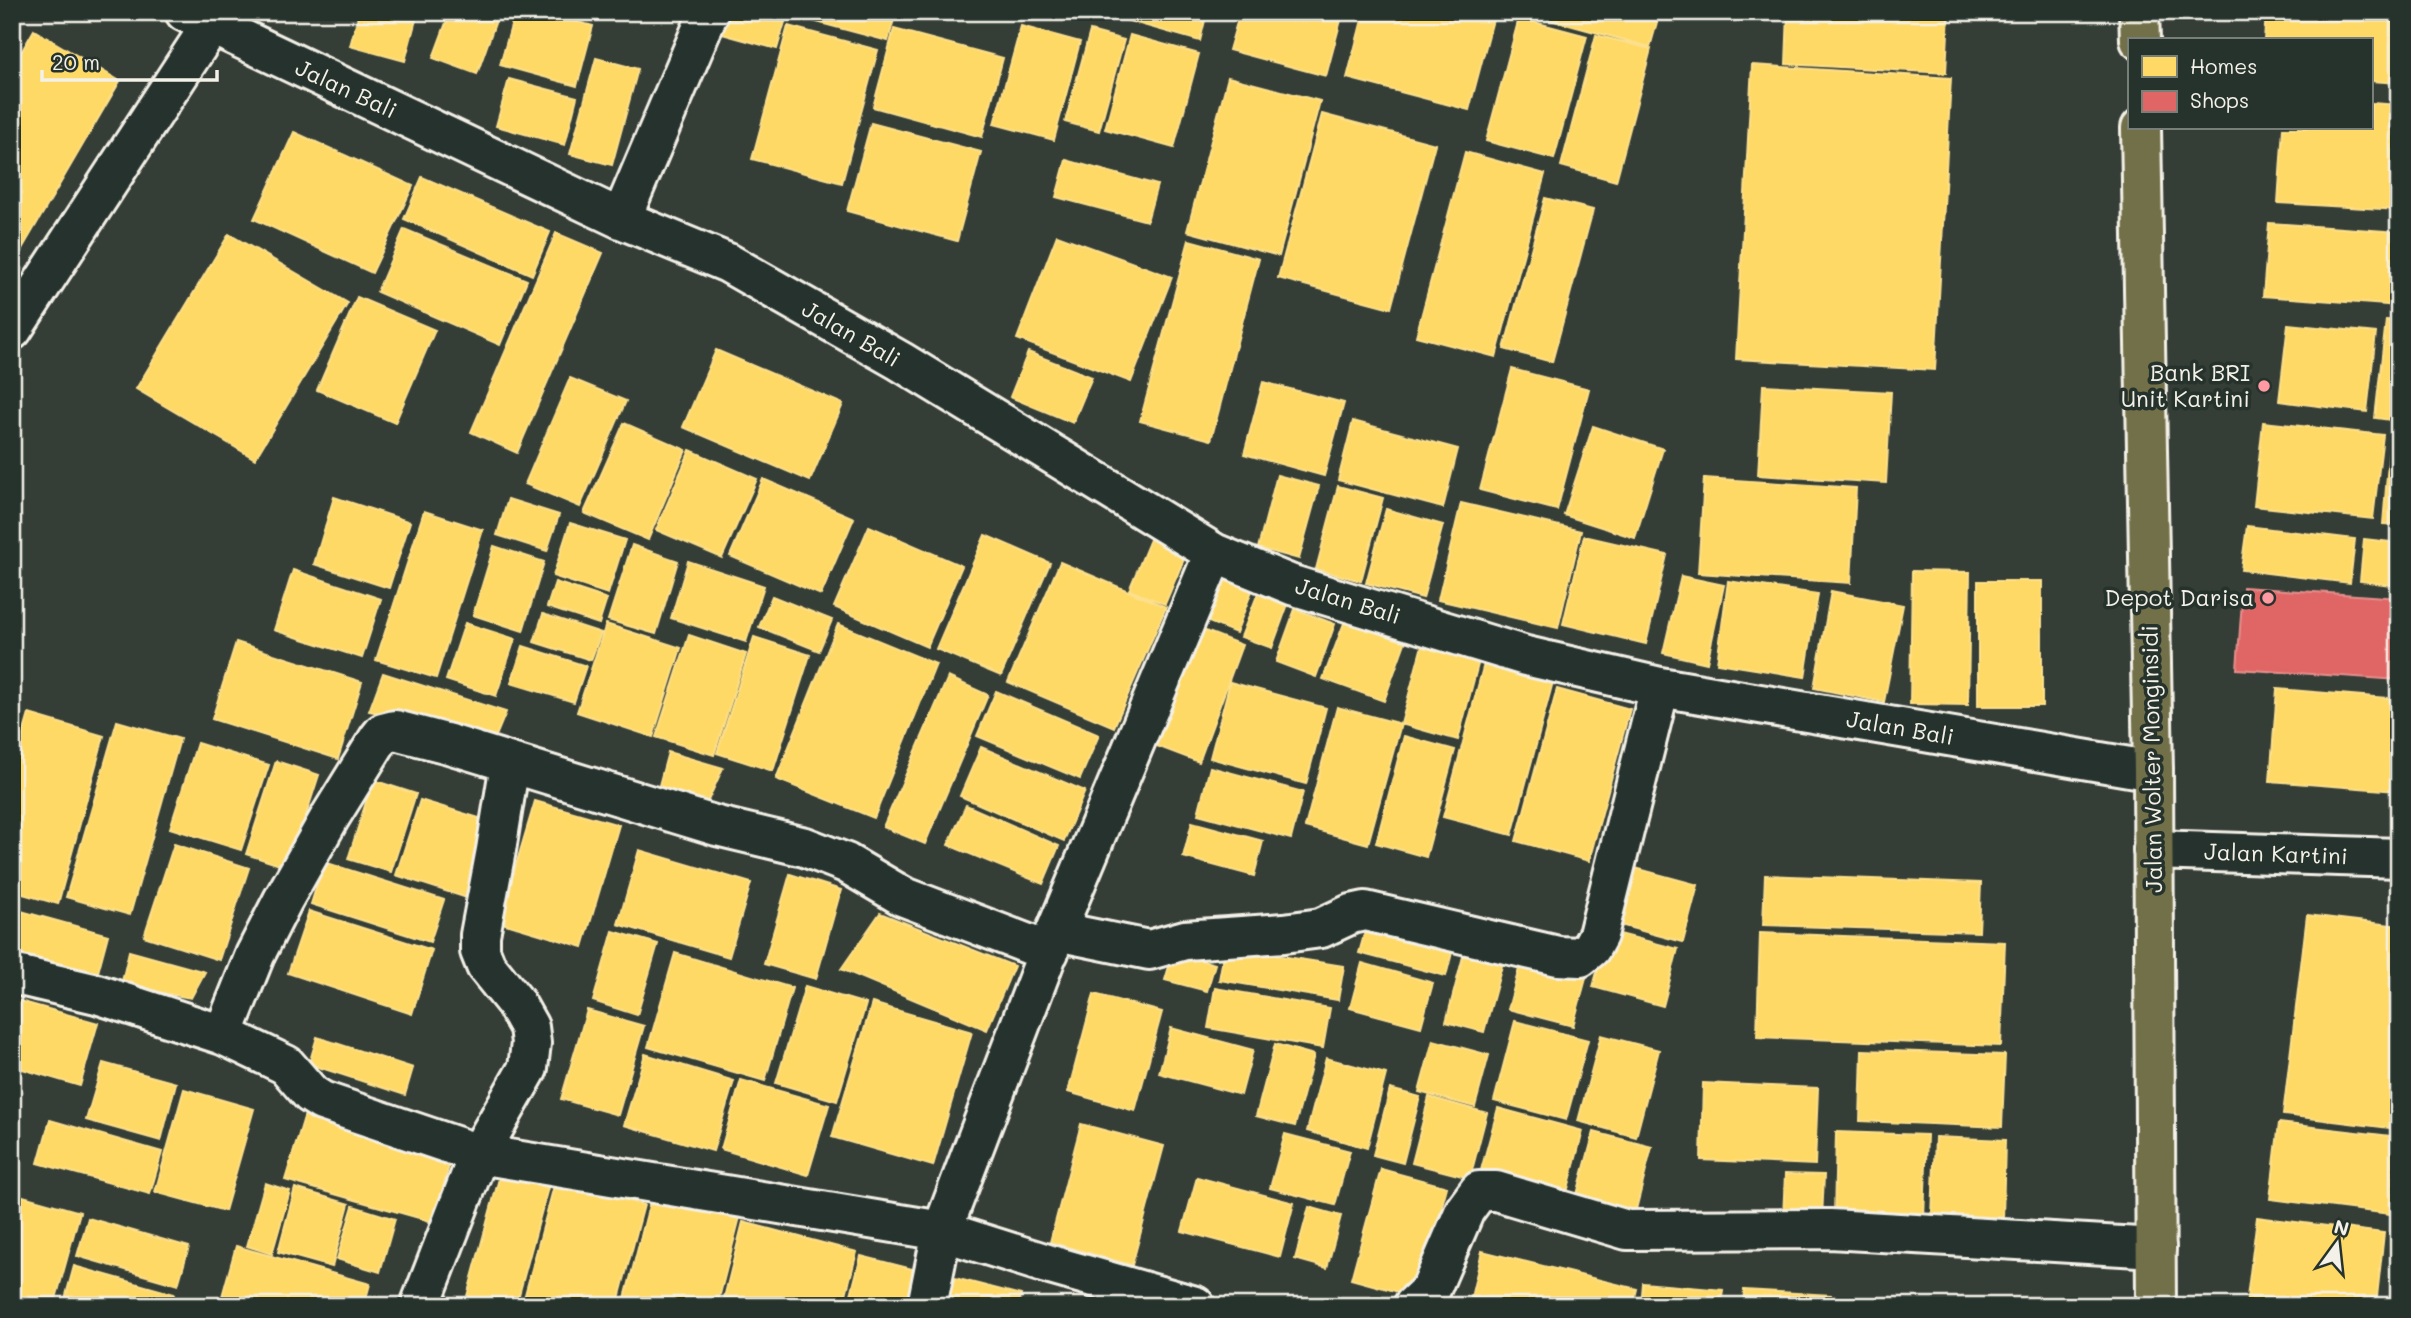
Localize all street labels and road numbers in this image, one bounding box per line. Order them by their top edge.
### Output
street label: Jalan Bali [291,52,402,125]
street label: Jalan Bali [797,293,906,373]
street label: Jalan Bali [1292,570,1405,630]
street label: Jalan Wolter Monginsidi [2134,625,2168,893]
street label: Jalan Bali [1844,703,1956,751]
street label: Jalan Kartini [2204,835,2348,871]

